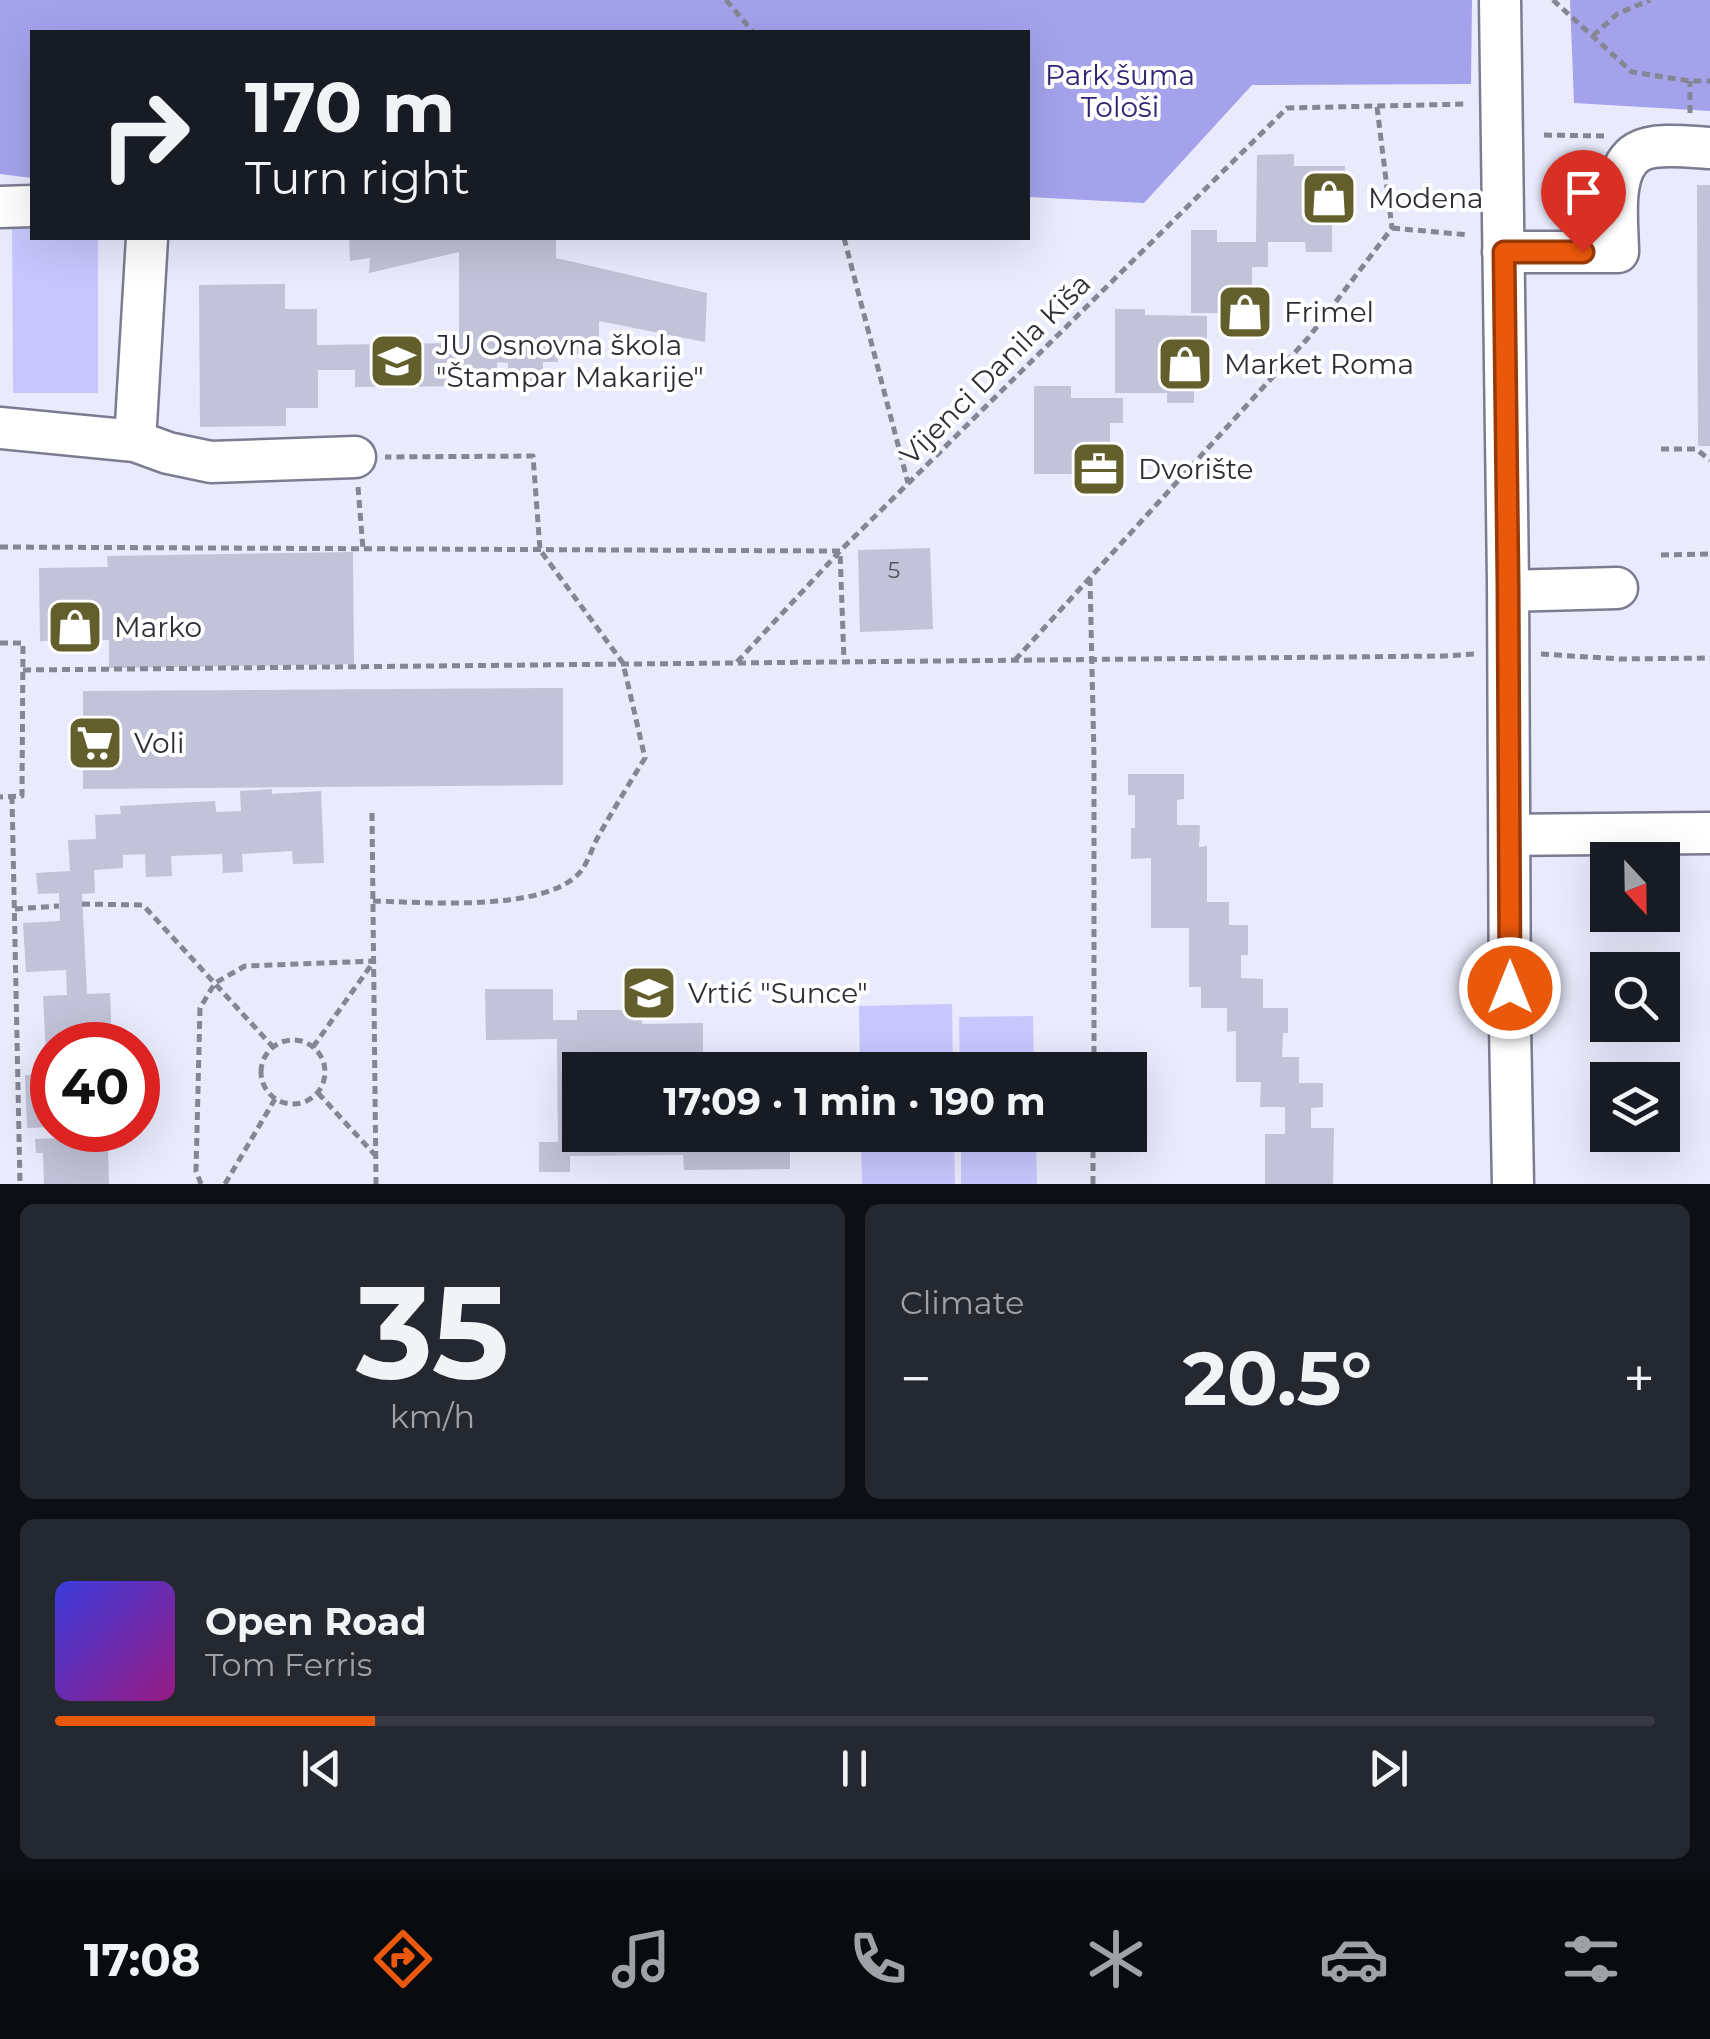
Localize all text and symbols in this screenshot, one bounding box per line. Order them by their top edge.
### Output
park label: Park šuma Tološi [1045,58,1195,124]
text: 170 m [245,64,455,150]
icon: right [80,70,210,200]
text: Turn right [245,150,470,205]
pin [1541,150,1626,253]
icon: arrive [1556,165,1611,220]
shop icon: Modena [1299,168,1359,228]
place label: Modena [1368,181,1484,215]
street label: Vijenci Danila Kiša [893,267,1097,471]
shop icon: Frimel [1215,282,1275,342]
place label: Frimel [1284,295,1374,329]
place label: JU Osnovna škola "Štampar Makarije" [435,328,704,394]
school or university icon: JU Osnovna škola "Štampar Makarije" [367,331,427,391]
shop icon: Market Roma [1155,334,1215,394]
place label: Market Roma [1224,347,1414,381]
office icon: Dvorište [1069,439,1129,499]
place label: Dvorište [1138,452,1253,486]
house number: 5 [888,557,900,584]
shop icon: Marko [45,597,105,657]
place label: Marko [114,610,202,644]
supermarket icon: Voli [65,713,125,773]
place label: Voli [134,726,185,760]
north arrow [1590,842,1680,932]
map controls [1590,842,1680,1152]
position arrow [1458,936,1562,1040]
button: search [1590,952,1680,1042]
school or university icon: Vrtić "Sunce" [619,963,679,1023]
place label: Vrtić "Sunce" [688,976,868,1010]
speed limit sign: 40 [30,1022,160,1152]
button: layers [1590,1062,1680,1152]
text: 17:09 · 1 min · 190 m [663,1078,1046,1125]
text: 35 [356,1252,509,1411]
text: Climate [900,1283,1024,1322]
text: 20.5° [1183,1332,1372,1424]
text: − [900,1345,932,1412]
text: + [1623,1345,1655,1412]
text: km/h [390,1397,475,1436]
text: Open Road [205,1598,427,1645]
text: Tom Ferris [205,1645,372,1684]
icon: previous [294,1741,349,1796]
icon: pause [827,1741,882,1796]
icon: next [1361,1741,1416,1796]
icon: directions [368,1924,438,1994]
icon: music [606,1924,676,1994]
icon: phone [843,1924,913,1994]
icon: climate [1081,1924,1151,1994]
icon: car [1319,1924,1389,1994]
icon: filters [1556,1924,1626,1994]
text: 17:08 [84,1932,200,1987]

